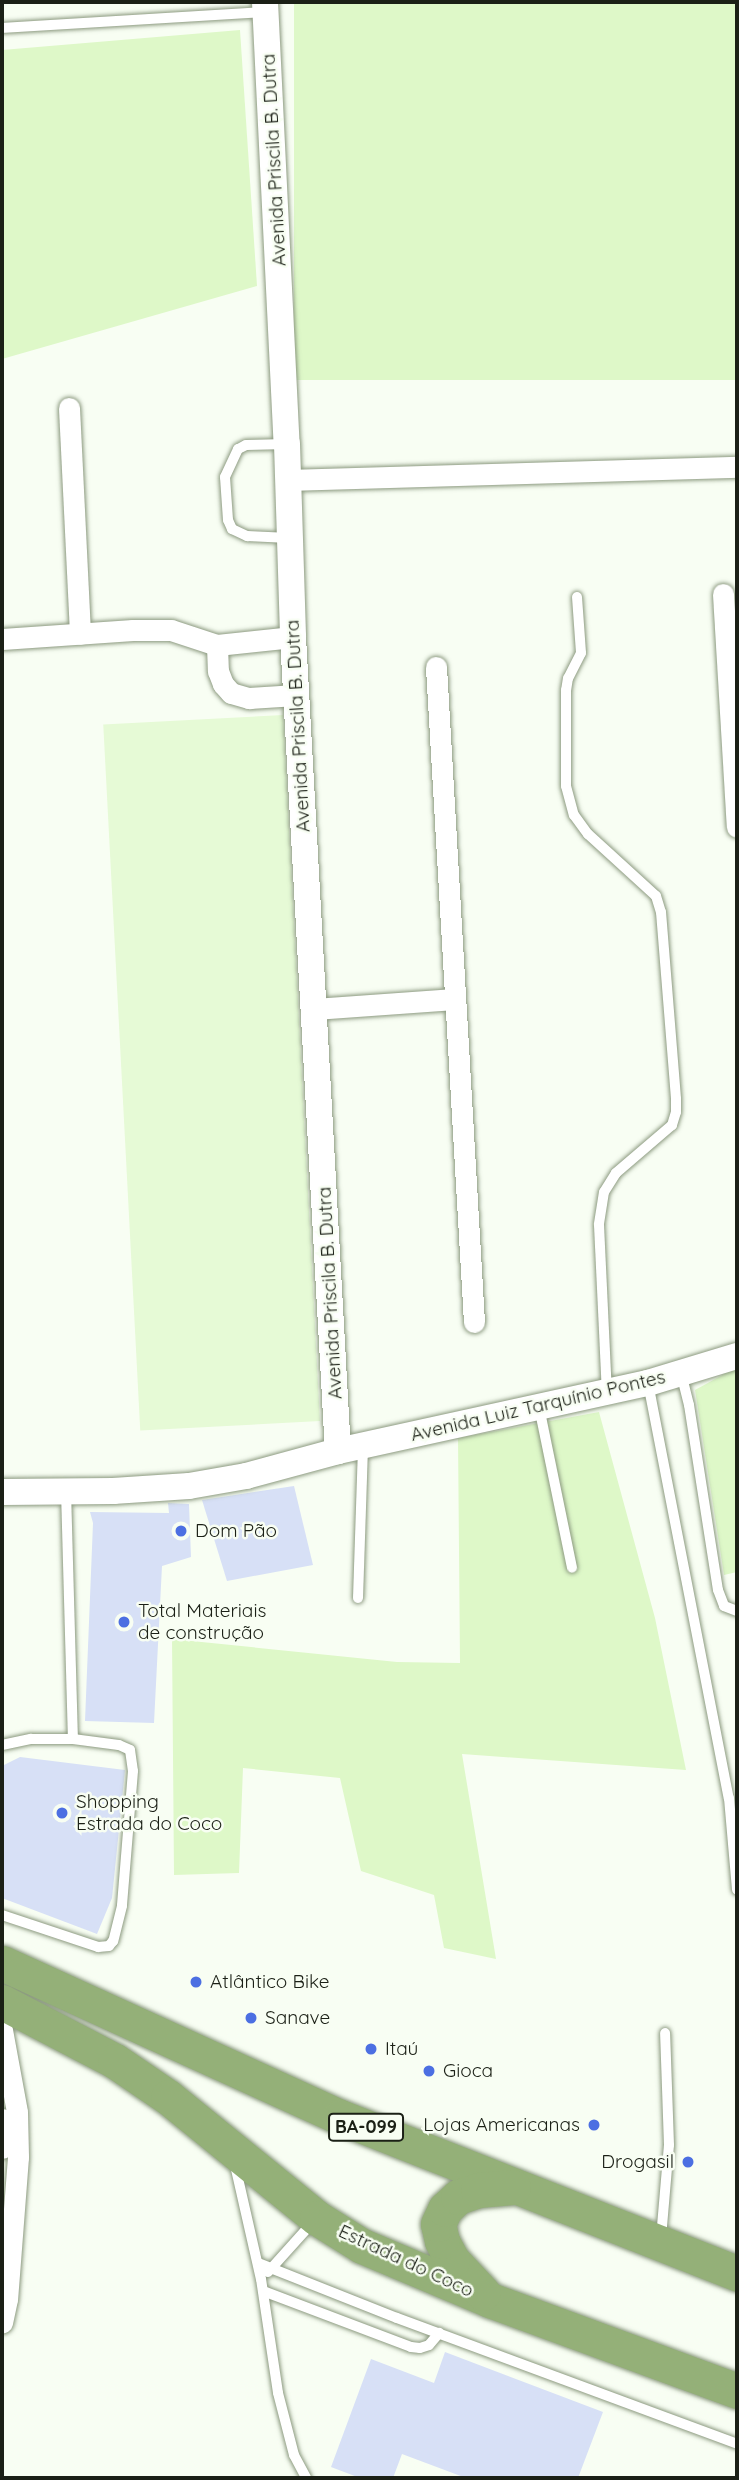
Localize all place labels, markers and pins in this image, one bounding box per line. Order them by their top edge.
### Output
place label: Dom Pão [195,1520,277,1542]
marker: Dom Pão [173,1523,189,1539]
place label: Total Materiais de construção [138,1600,266,1644]
marker: Total Materiais de construção [116,1614,132,1630]
place label: Shopping Estrada do Coco [76,1791,222,1835]
marker: Shopping Estrada do Coco [54,1805,70,1821]
place label: Atlântico Bike [210,1971,329,1993]
marker: Atlântico Bike [188,1974,204,1990]
place label: Sanave [265,2007,330,2029]
marker: Sanave [243,2010,259,2026]
place label: Itaú [385,2038,418,2060]
marker: Itaú [363,2041,379,2057]
place label: Gioca [443,2060,493,2082]
marker: Gioca [421,2063,437,2079]
place label: Lojas Americanas [423,2114,580,2136]
marker: Lojas Americanas [586,2117,602,2133]
place label: Drogasil [601,2151,674,2173]
marker: Drogasil [680,2154,696,2170]

